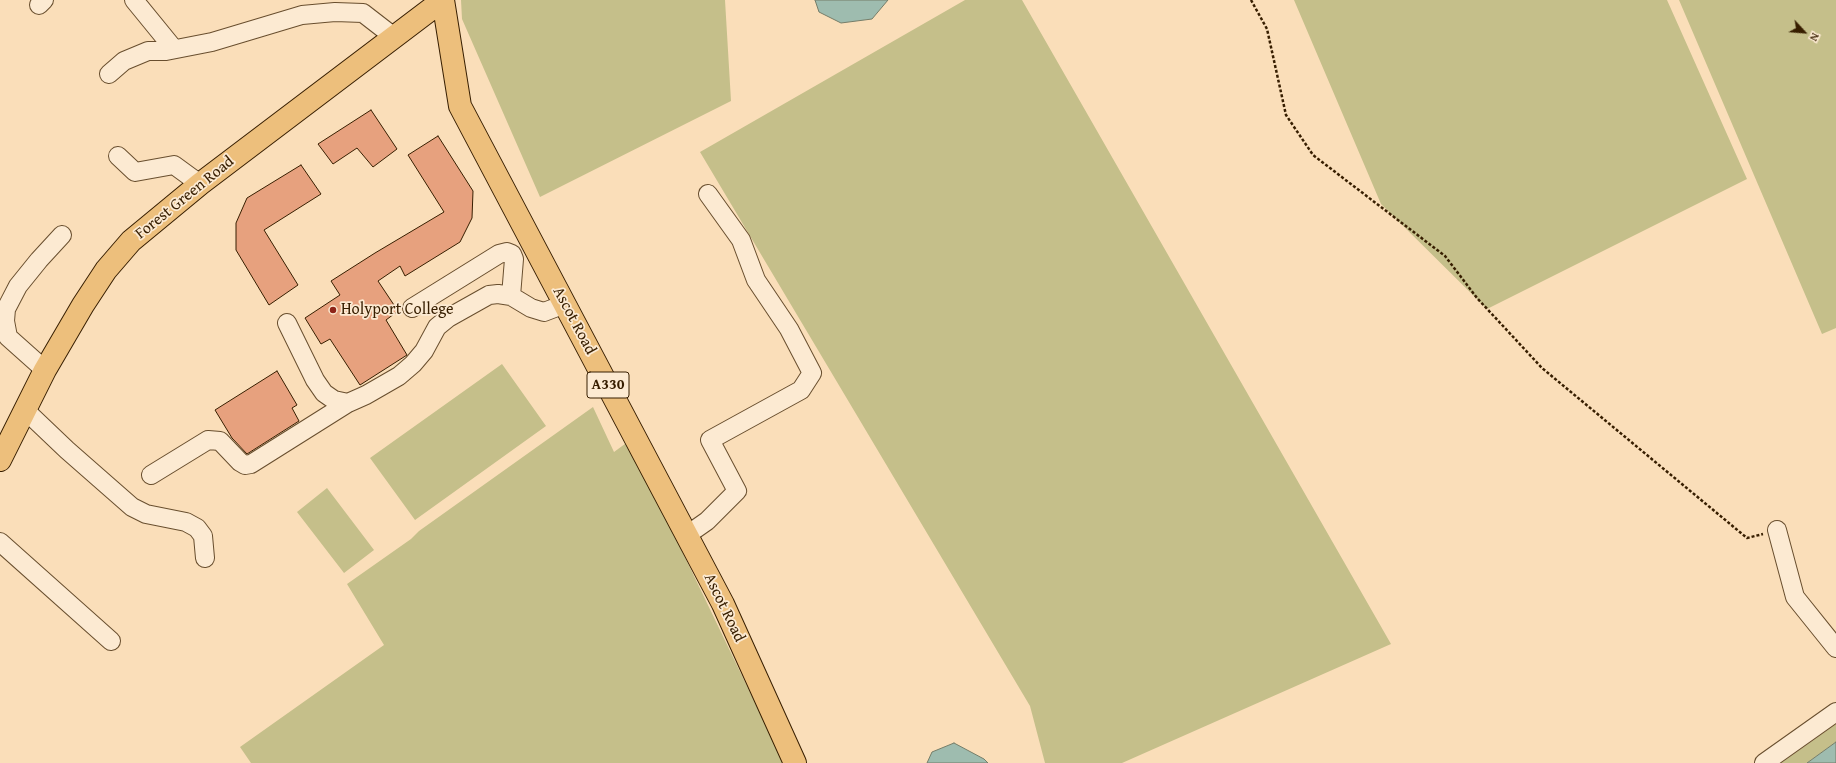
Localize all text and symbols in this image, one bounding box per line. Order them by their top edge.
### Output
north arrow [1784,12,1824,52]
text: N [1806,30,1824,44]
street label: Forest Green Road [132,152,238,244]
street label: Ascot Road [548,284,600,358]
place label: Holyport College [341,300,454,320]
marker: Holyport College [328,305,338,315]
road number: A330 [587,372,629,398]
street label: Ascot Road [699,571,749,645]

